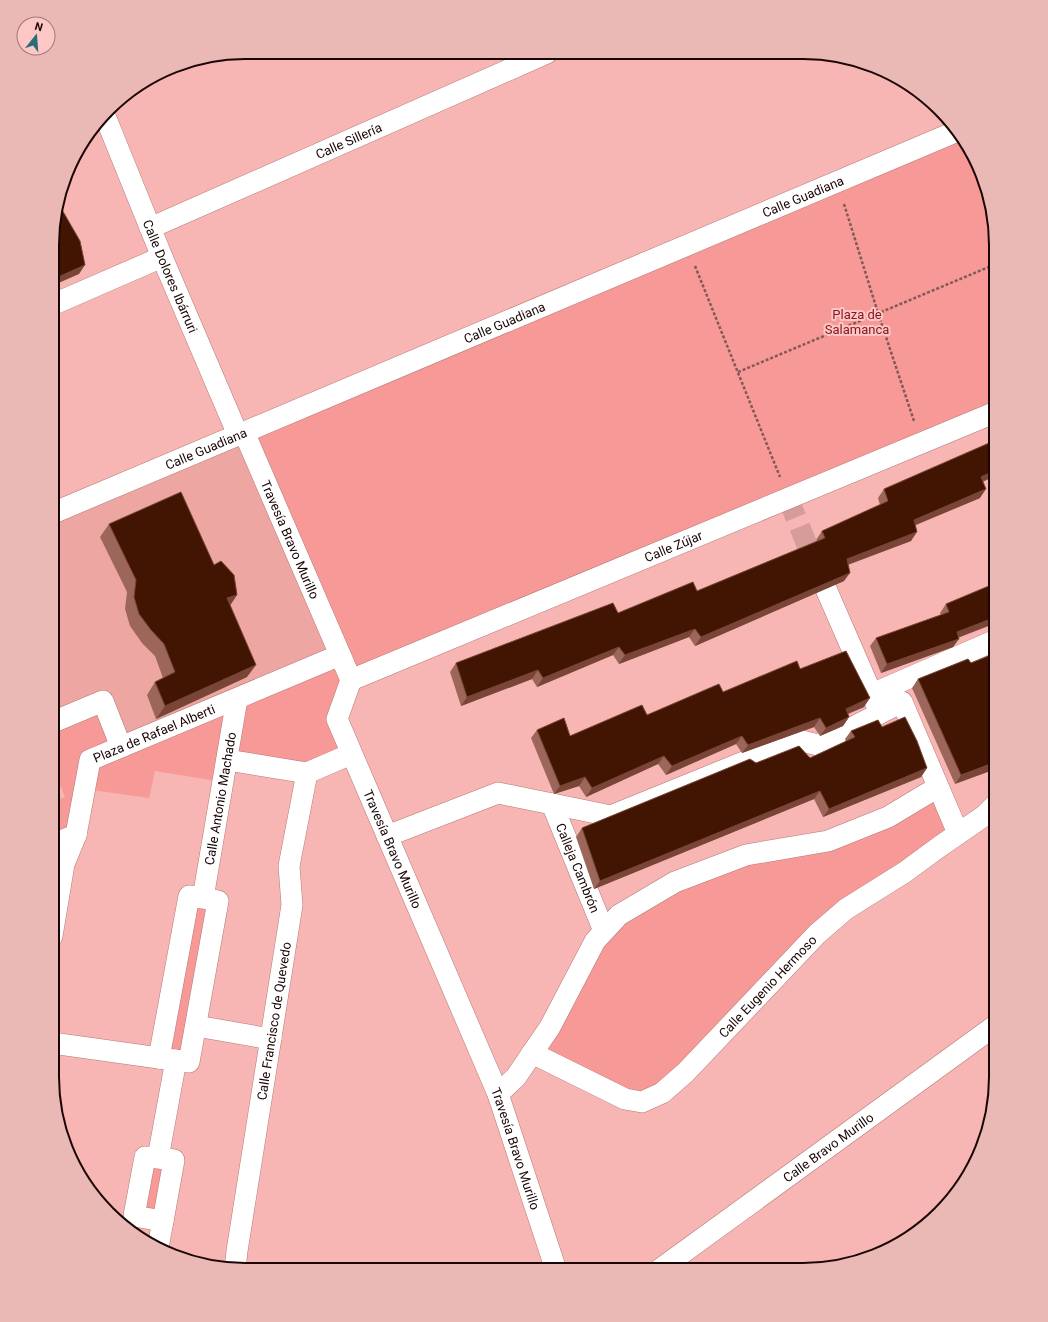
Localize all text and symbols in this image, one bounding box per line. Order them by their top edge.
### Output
north arrow [16,16,56,56]
text: N [33,20,45,34]
street label: Calle Sillería [313,119,384,162]
street label: Calle Guadiana [760,172,846,220]
street label: Calle Dolores Ibárruri [140,217,201,335]
street label: Calle Guadiana [461,299,547,346]
park label: Plaza de Salamanca [825,307,889,337]
street label: Calle Guadiana [163,425,249,472]
street label: Travesía Bravo Murillo [258,478,323,601]
street label: Calle Zújar [642,527,705,565]
street label: Plaza de Rafael Alberti [91,701,217,765]
street label: Calle Antonio Machado [201,731,239,866]
street label: Travesía Bravo Murillo [361,787,425,911]
street label: Calleja Cambrón [553,821,603,915]
street label: Calle Eugenio Hermoso [715,932,819,1041]
street label: Calle Francisco de Quevedo [254,941,294,1101]
street label: Travesía Bravo Murillo [489,1085,543,1212]
street label: Calle Bravo Murillo [780,1109,876,1185]

